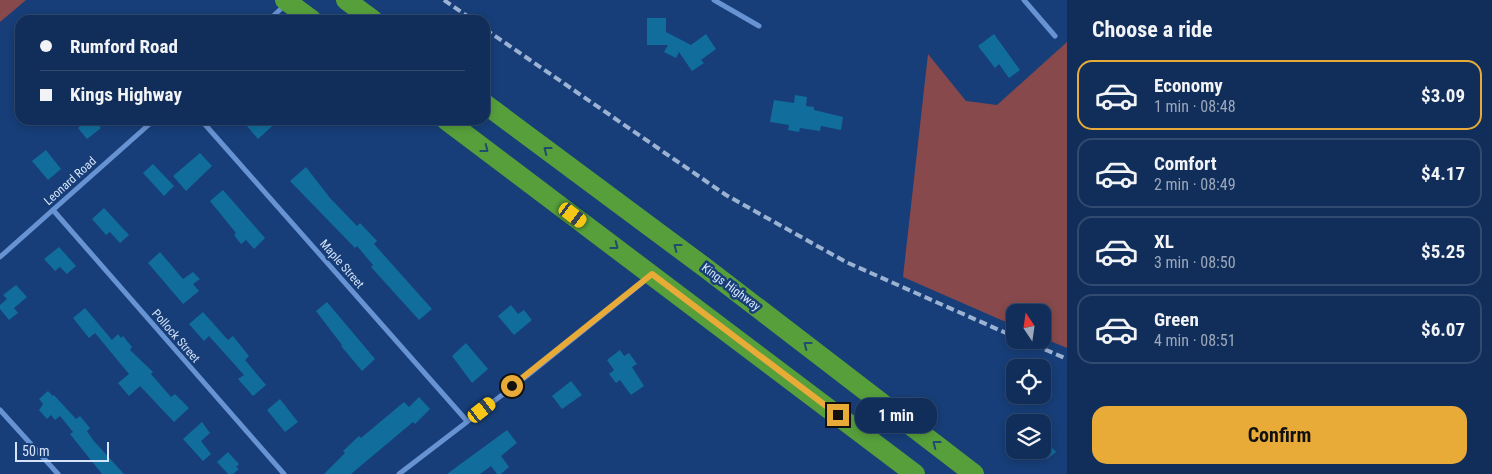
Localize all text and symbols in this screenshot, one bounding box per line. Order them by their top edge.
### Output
text: Choose a ride [1092,17,1213,42]
text: Rumford Road [70,35,178,58]
icon: car [1094,73,1139,118]
text: Economy [1154,74,1223,97]
text: Kings Highway [70,83,182,106]
text: $3.09 [1421,84,1465,107]
text: 1 min · 08:48 [1154,97,1236,116]
one-way arrow [479,143,489,152]
one-way arrow [543,147,553,156]
icon: car [1094,151,1139,196]
text: Comfort [1154,152,1217,175]
street label: Leonard Road [41,154,99,208]
text: $4.17 [1421,162,1465,185]
text: 2 min · 08:49 [1154,175,1236,194]
car [556,200,589,230]
icon: car [1094,229,1139,274]
text: XL [1154,230,1174,253]
street label: Maple Street [317,237,367,292]
text: $5.25 [1421,240,1465,263]
one-way arrow [609,241,618,249]
one-way arrow [673,244,683,253]
text: 3 min · 08:50 [1154,253,1236,272]
street label: Kings Highway [699,260,763,314]
north arrow [1006,304,1051,349]
map controls [1006,304,1051,459]
street label: Pollock Street [149,307,203,366]
icon: car [1094,307,1139,352]
text: Green [1154,308,1199,331]
text: $6.07 [1421,318,1465,341]
text: 4 min · 08:51 [1154,331,1236,350]
one-way arrow [803,342,813,351]
button: locate [1006,359,1051,404]
route start [501,375,523,397]
car [465,395,498,425]
callout: 1 min [856,398,938,432]
route end [827,404,849,426]
text: 1 min [878,406,914,425]
button: Confirm [1092,406,1467,464]
button: layers [1006,414,1051,459]
scale bar [15,439,109,462]
one-way arrow [932,441,942,450]
text: 50 m [22,443,50,459]

